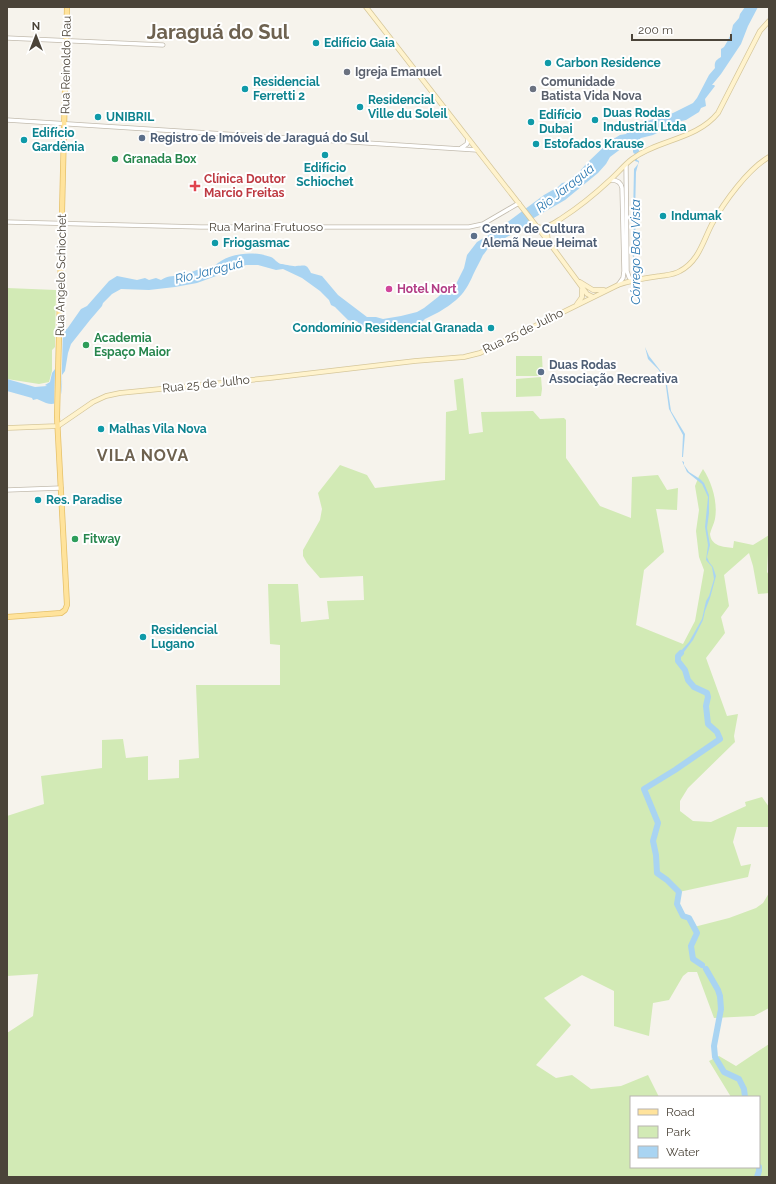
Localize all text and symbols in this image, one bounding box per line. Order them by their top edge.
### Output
north arrow [16,16,56,56]
street label: Rua Reinoldo Rau [58,16,74,114]
scale bar [632,16,731,42]
text: N [32,20,40,33]
district label: Jaraguá do Sul [147,20,290,44]
text: 200 m [638,23,673,37]
place label: Edifício Gaia [324,36,395,50]
marker: Edifício Gaia [311,38,321,48]
place label: Carbon Residence [556,56,661,70]
marker: Carbon Residence [543,58,553,68]
place label: Igreja Emanuel [355,65,442,79]
marker: Igreja Emanuel [342,67,352,77]
place label: Residencial Ferretti 2 [253,75,320,103]
place label: Comunidade Batista Vida Nova [541,75,642,103]
marker: Residencial Ferretti 2 [240,84,250,94]
marker: Comunidade Batista Vida Nova [528,84,538,94]
place label: Residencial Ville du Soleil [368,93,448,121]
marker: Residencial Ville du Soleil [355,102,365,112]
place label: Duas Rodas Industrial Ltda [603,106,686,134]
place label: Edifício Dubai [539,108,582,136]
place label: UNIBRIL [106,110,154,124]
marker: UNIBRIL [93,112,103,122]
marker: Duas Rodas Industrial Ltda [590,115,600,125]
marker: Edifício Dubai [526,117,536,127]
place label: Edifício Gardênia [32,126,84,154]
place label: Registro de Imóveis de Jaraguá do Sul [150,131,369,145]
marker: Registro de Imóveis de Jaraguá do Sul [137,133,147,143]
marker: Edifício Gardênia [19,135,29,145]
place label: Estofados Krause [544,137,644,151]
marker: Estofados Krause [531,139,541,149]
marker: Edifício Schiochet [320,150,330,160]
place label: Granada Box [123,152,197,166]
marker: Granada Box [110,154,120,164]
water label: Rio Jaraguá [533,160,597,215]
place label: Edifício Schiochet [296,161,354,189]
place label: Clínica Doutor Marcio Freitas [204,172,286,200]
marker: Clínica Doutor Marcio Freitas [189,180,201,192]
water label: Córrego Boa Vista [628,199,643,305]
place label: Indumak [671,209,722,223]
marker: Indumak [658,211,668,221]
street label: Rua Angelo Schiochet [53,214,69,336]
street label: Rua Marina Frutuoso [209,220,323,234]
place label: Centro de Cultura Alemã Neue Heimat [482,222,598,250]
marker: Centro de Cultura Alemã Neue Heimat [469,231,479,241]
place label: Friogasmac [223,236,290,250]
marker: Friogasmac [210,238,220,248]
water label: Rio Jaraguá [173,255,245,287]
place label: Hotel Nort [397,282,457,296]
marker: Hotel Nort [384,284,394,294]
street label: Rua 25 de Julho [480,305,566,357]
place label: Condomínio Residencial Granada [292,321,483,335]
marker: Condomínio Residencial Granada [486,323,496,333]
place label: Academia Espaço Maior [94,331,171,359]
marker: Academia Espaço Maior [81,340,91,350]
place label: Duas Rodas Associação Recreativa [549,358,678,386]
marker: Duas Rodas Associação Recreativa [536,367,546,377]
street label: Rua 25 de Julho [162,372,250,396]
place label: Malhas Vila Nova [109,422,207,436]
marker: Malhas Vila Nova [96,424,106,434]
district label: VILA NOVA [97,446,189,465]
place label: Res. Paradise [46,493,122,507]
marker: Res. Paradise [33,495,43,505]
place label: Fitway [83,532,121,546]
marker: Fitway [70,534,80,544]
place label: Residencial Lugano [151,623,218,651]
marker: Residencial Lugano [138,632,148,642]
legend [630,1096,760,1168]
text: Road [666,1105,695,1119]
text: Park [666,1125,691,1139]
text: Water [666,1145,700,1159]

